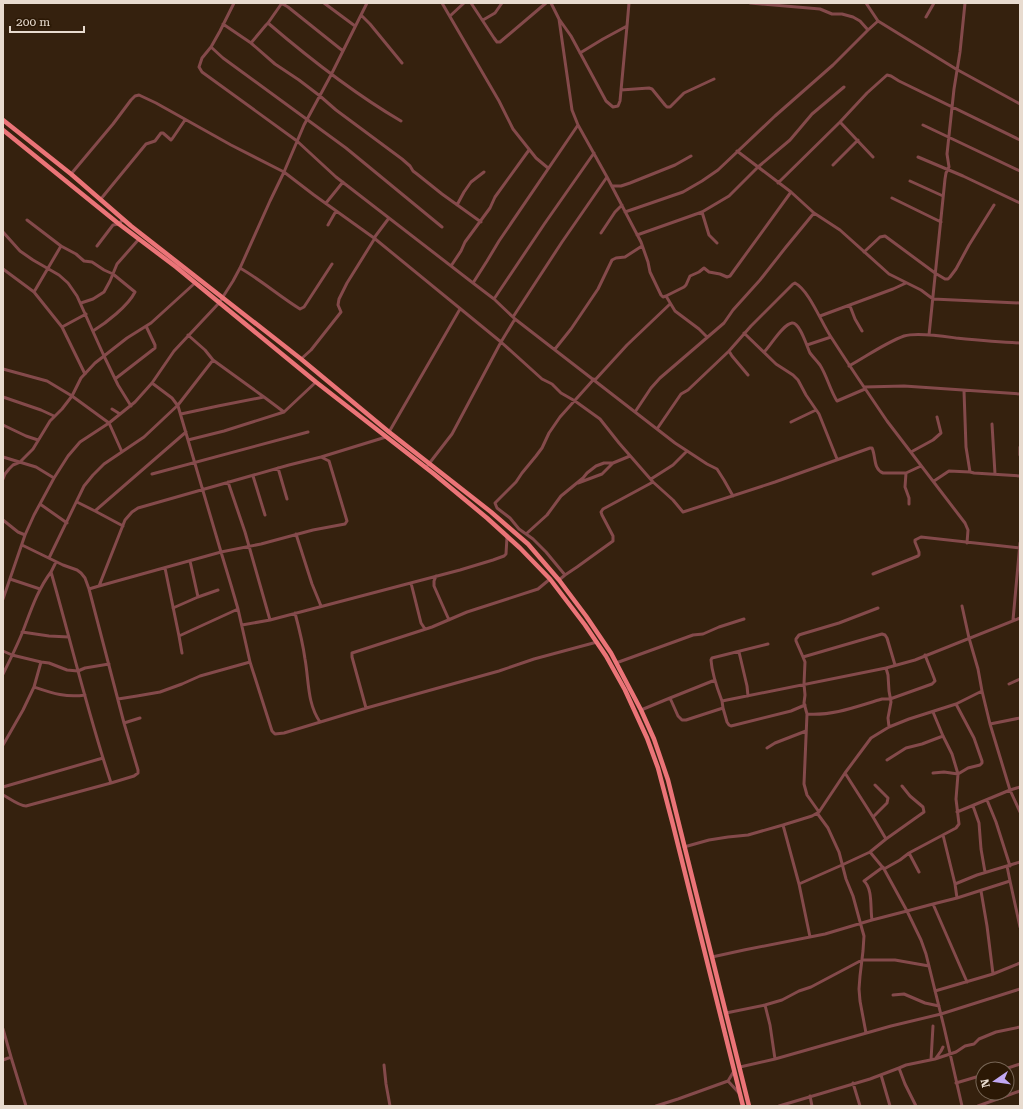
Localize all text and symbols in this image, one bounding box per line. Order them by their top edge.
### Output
scale bar [10,8,84,34]
text: 200 m [16,15,50,29]
north arrow [975,1061,1015,1101]
text: N [978,1077,993,1089]

